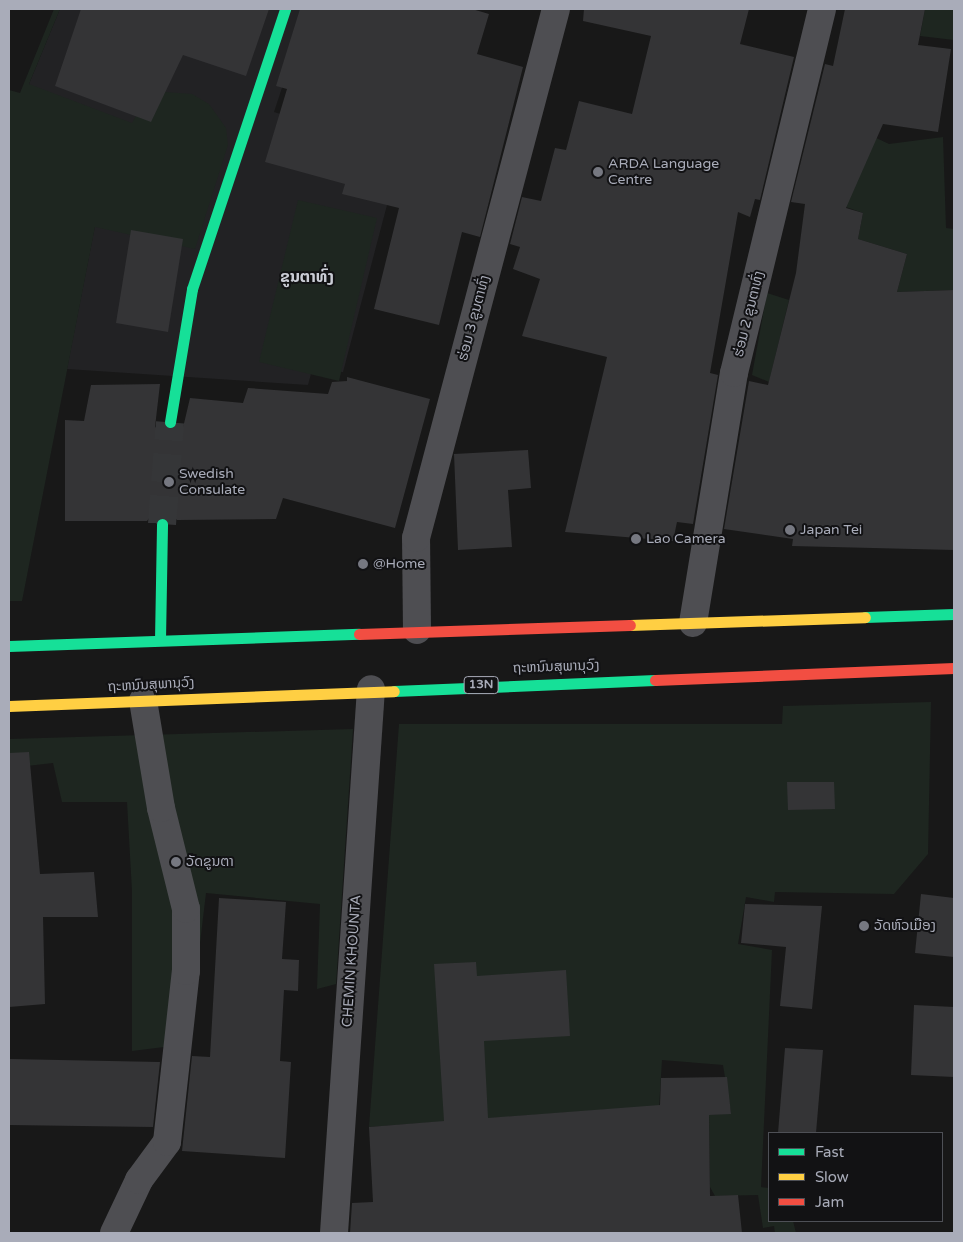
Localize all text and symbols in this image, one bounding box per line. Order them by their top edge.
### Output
place label: ARDA Language Centre [608,156,719,188]
marker: ARDA Language Centre [592,166,604,178]
district label: ຂູນຕາທົ່ງ [280,267,334,287]
street label: ຮ່ອມ 2 ຂູນຕາທົ່ງ [730,269,768,359]
street label: ຮ່ອມ 3 ຂູນຕາທົ່ງ [454,273,494,363]
place label: Swedish Consulate [179,466,245,498]
marker: Swedish Consulate [163,476,175,488]
place label: Japan Tei [800,522,862,538]
marker: Japan Tei [784,524,796,536]
place label: Lao Camera [646,531,726,547]
marker: Lao Camera [630,533,642,545]
place label: @Home [373,556,425,572]
marker: @Home [357,558,369,570]
street label: ຖະຫນົນສຸພານຸວົງ [512,657,600,677]
street label: ຖະຫນົນສຸພານຸວົງ [107,674,195,696]
road number: 13N [464,676,498,694]
place label: ວັດຂູນຕາ [186,854,234,870]
marker: ວັດຂູນຕາ [170,856,182,868]
street label: CHEMIN KHOUNTA [339,894,365,1028]
place label: ວັດຫົວເມືອງ [874,918,936,934]
marker: ວັດຫົວເມືອງ [858,920,870,932]
legend [768,1132,943,1222]
text: Fast [815,1143,844,1161]
text: Slow [815,1168,849,1186]
text: Jam [815,1193,844,1211]

